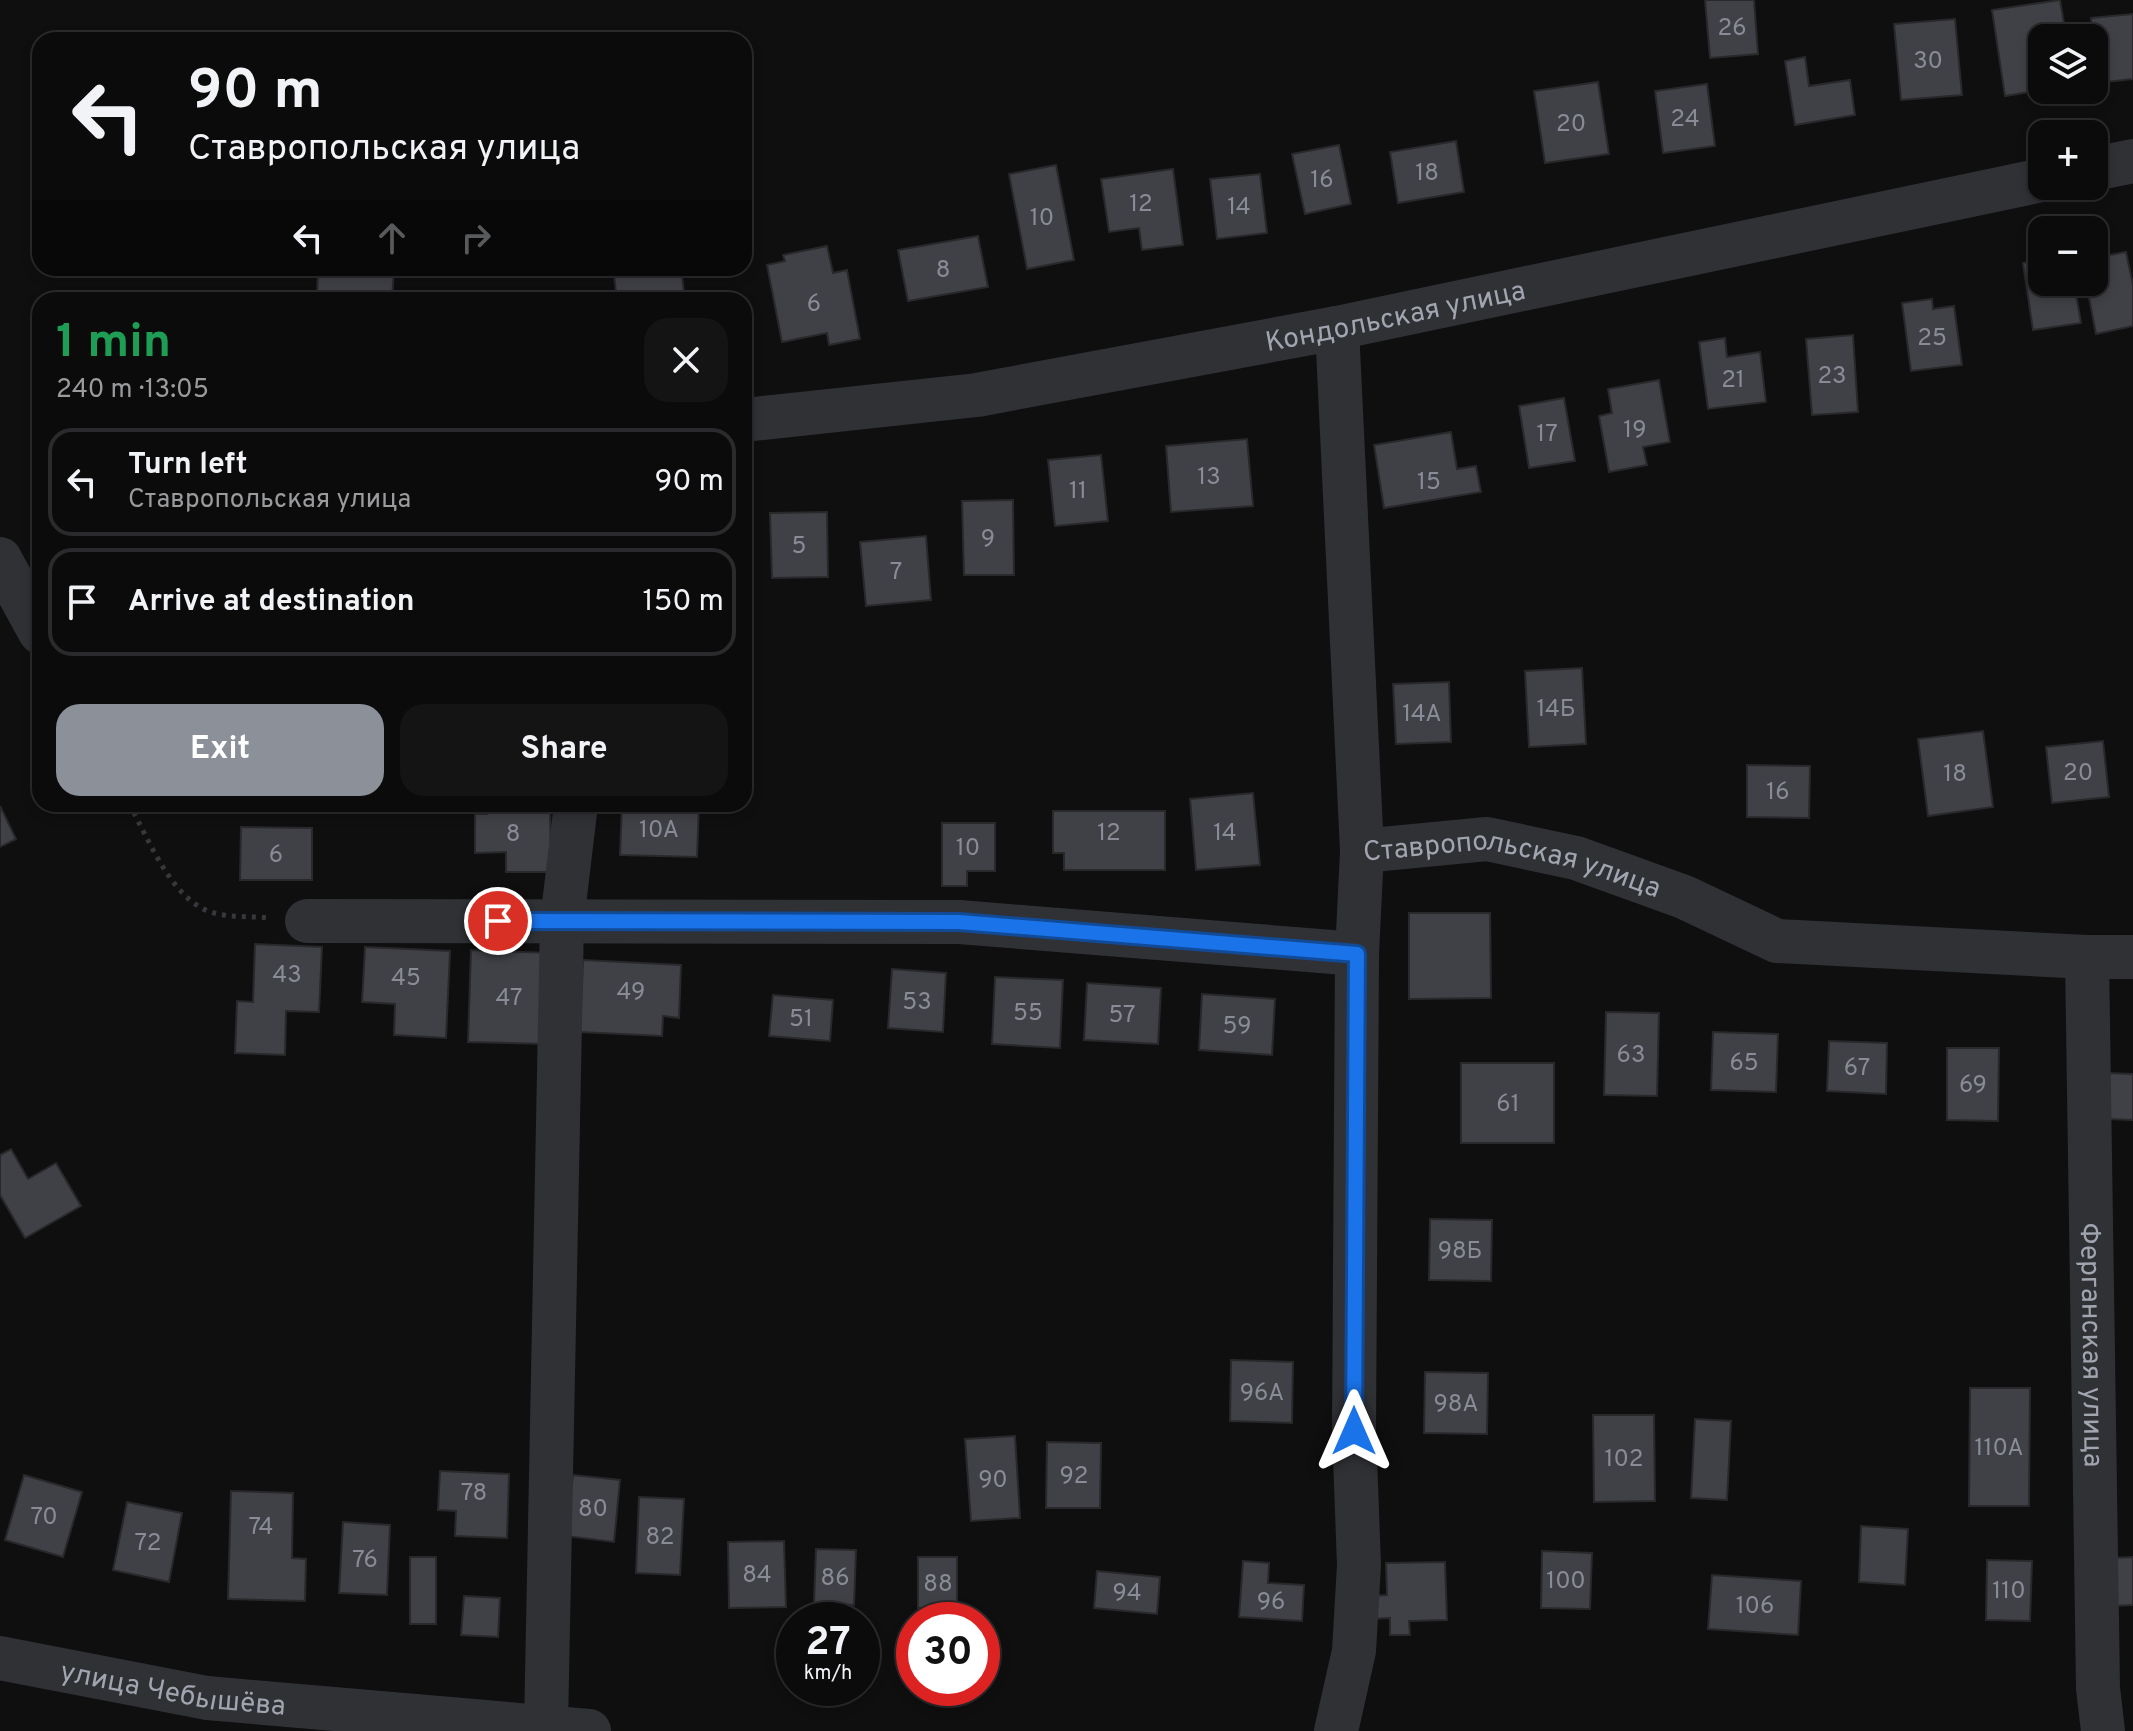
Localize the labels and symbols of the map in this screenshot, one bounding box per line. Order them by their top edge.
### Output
house number: 26 [1717,14,1747,44]
house number: 30 [1913,47,1943,77]
house number: 24 [1670,105,1700,135]
house number: 20 [1556,110,1586,140]
house number: 18 [1415,159,1439,189]
house number: 16 [1310,166,1334,196]
house number: 12 [1129,190,1153,220]
house number: 14 [1227,193,1251,223]
house number: 10 [1030,204,1054,234]
house number: 8 [936,256,950,286]
street label: Кондольская улица [1263,274,1529,362]
house number: 6 [807,290,821,320]
house number: 25 [1917,324,1947,354]
house number: 23 [1817,362,1847,392]
house number: 21 [1721,366,1745,396]
house number: 19 [1623,416,1647,446]
house number: 17 [1536,420,1558,450]
house number: 13 [1197,463,1221,493]
house number: 15 [1417,468,1441,498]
house number: 11 [1069,477,1087,507]
house number: 9 [981,525,995,555]
house number: 5 [792,532,806,562]
house number: 7 [890,558,902,588]
house number: 14Б [1536,695,1576,725]
house number: 14А [1402,700,1442,730]
house number: 20 [2063,759,2093,789]
house number: 18 [1943,760,1967,790]
house number: 16 [1766,778,1790,808]
house number: 10А [639,816,679,846]
house number: 12 [1097,819,1121,849]
house number: 14 [1213,819,1237,849]
house number: 8 [506,820,520,850]
street label: Ставропольская улица [1362,824,1665,908]
house number: 10 [956,834,980,864]
house number: 6 [269,841,283,871]
pin [464,887,532,955]
house number: 43 [272,961,302,991]
house number: 45 [391,964,421,994]
house number: 49 [617,978,645,1008]
house number: 47 [495,984,523,1014]
house number: 53 [902,988,932,1018]
house number: 55 [1013,999,1043,1029]
house number: 57 [1108,1001,1136,1031]
house number: 51 [789,1005,813,1035]
house number: 59 [1223,1012,1252,1042]
house number: 63 [1617,1041,1645,1071]
house number: 65 [1729,1049,1759,1079]
house number: 67 [1844,1054,1870,1084]
house number: 69 [1959,1071,1987,1101]
house number: 61 [1496,1090,1520,1120]
street label: Ферганская улица [2070,1222,2110,1468]
house number: 98Б [1438,1237,1482,1267]
house number: 96А [1240,1379,1284,1409]
position arrow [1312,1389,1396,1473]
house number: 98А [1433,1390,1479,1420]
house number: 110А [1975,1434,2023,1464]
house number: 102 [1604,1445,1644,1475]
house number: 92 [1059,1462,1089,1492]
house number: 90 [978,1466,1008,1496]
house number: 78 [461,1479,487,1509]
house number: 80 [578,1495,608,1525]
house number: 70 [30,1503,58,1533]
house number: 74 [248,1513,274,1543]
house number: 82 [646,1523,674,1553]
house number: 72 [135,1529,161,1559]
house number: 76 [352,1546,378,1576]
house number: 84 [742,1561,772,1591]
house number: 86 [821,1564,850,1594]
house number: 100 [1546,1567,1586,1597]
house number: 88 [923,1570,953,1600]
house number: 110 [1992,1577,2026,1607]
house number: 94 [1112,1579,1142,1609]
house number: 96 [1257,1588,1285,1618]
house number: 106 [1736,1592,1774,1622]
speed limit sign: 30 [896,1602,1000,1706]
street label: улица Чебышёва [57,1655,287,1726]

